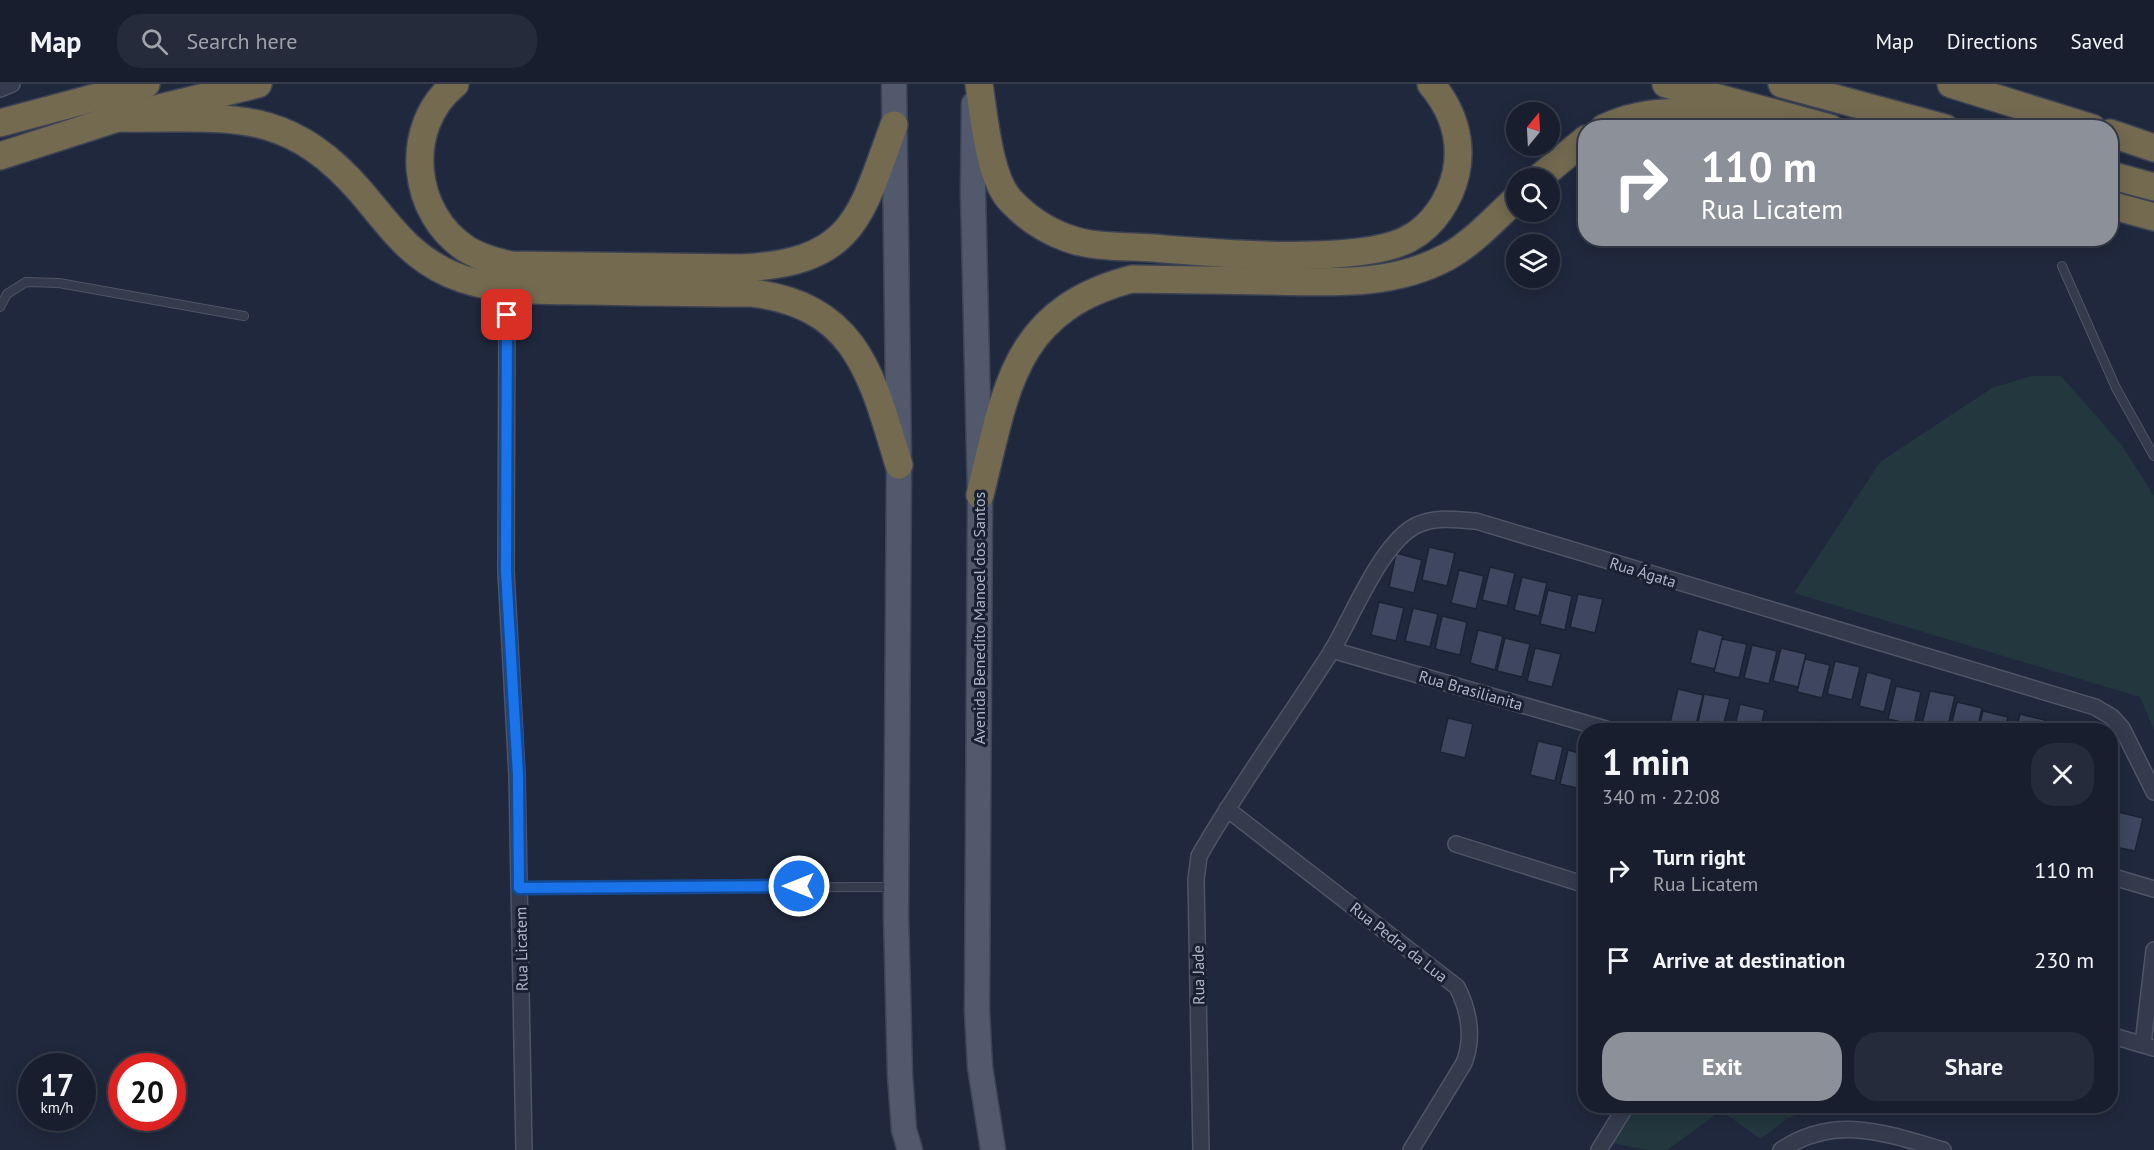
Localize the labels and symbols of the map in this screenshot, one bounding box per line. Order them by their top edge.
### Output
north arrow [1506,102,1560,156]
pin [481,289,532,340]
street label: Avenida Benedito Manoel dos Santos [969,491,989,744]
street label: Rua Ágata [1607,552,1679,592]
street label: Rua Brasilianita [1417,666,1525,714]
position arrow [767,854,831,918]
street label: Rua Pedra da Lua [1346,898,1452,986]
street label: Rua Licatem [510,907,532,991]
street label: Rua Jade [1187,945,1209,1005]
speed limit sign: 20 [108,1053,186,1131]

